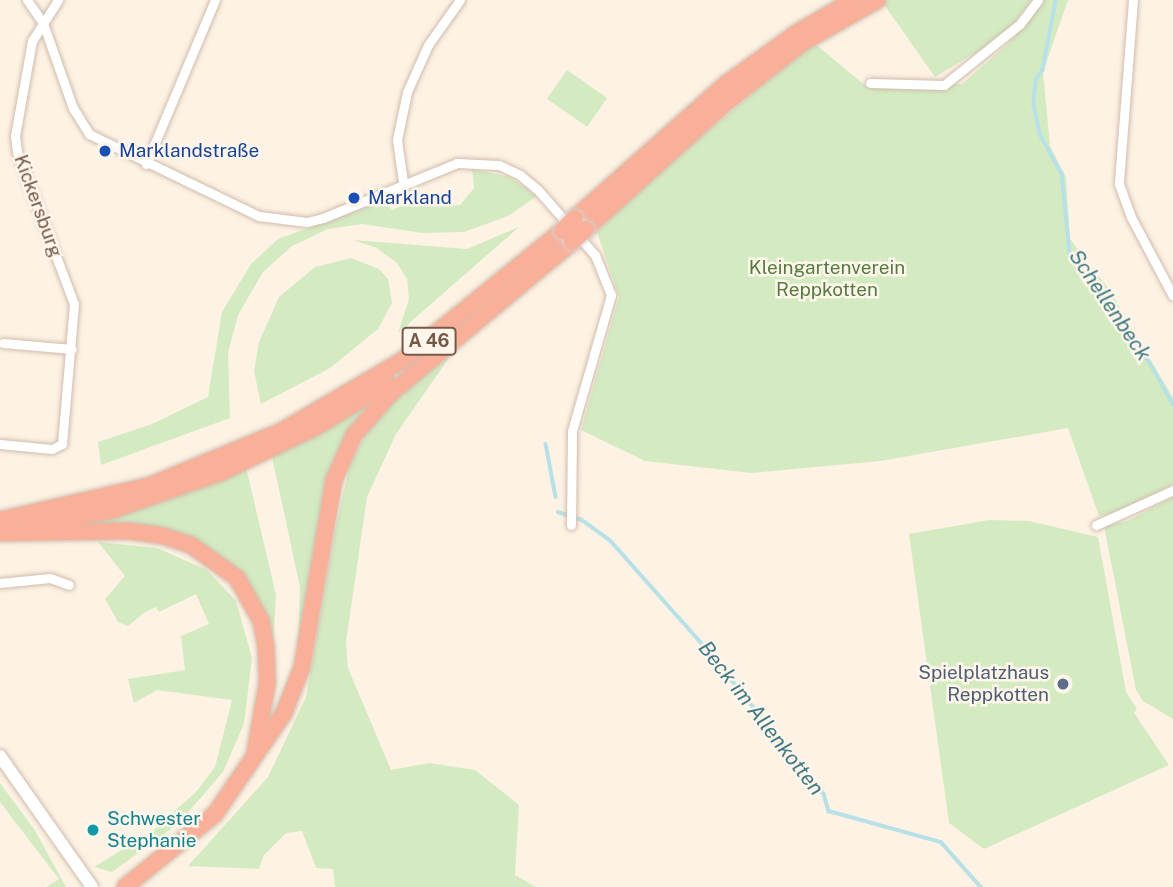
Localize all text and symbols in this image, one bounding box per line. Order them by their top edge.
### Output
place label: Marklandstraße [119,140,259,162]
marker: Marklandstraße [97,143,113,159]
street label: Kickersburg [9,152,67,260]
place label: Markland [368,187,452,209]
marker: Markland [346,190,362,206]
water label: Schellenbeck [1064,245,1156,365]
park label: Kleingartenverein Reppkotten [749,257,905,301]
road number: A 46 [401,326,457,356]
water label: Beck im Allenkotten [693,636,829,800]
place label: Spielplatzhaus Reppkotten [918,662,1049,706]
marker: Spielplatzhaus Reppkotten [1055,676,1071,692]
place label: Schwester Stephanie [107,808,201,852]
marker: Schwester Stephanie [85,822,101,838]

